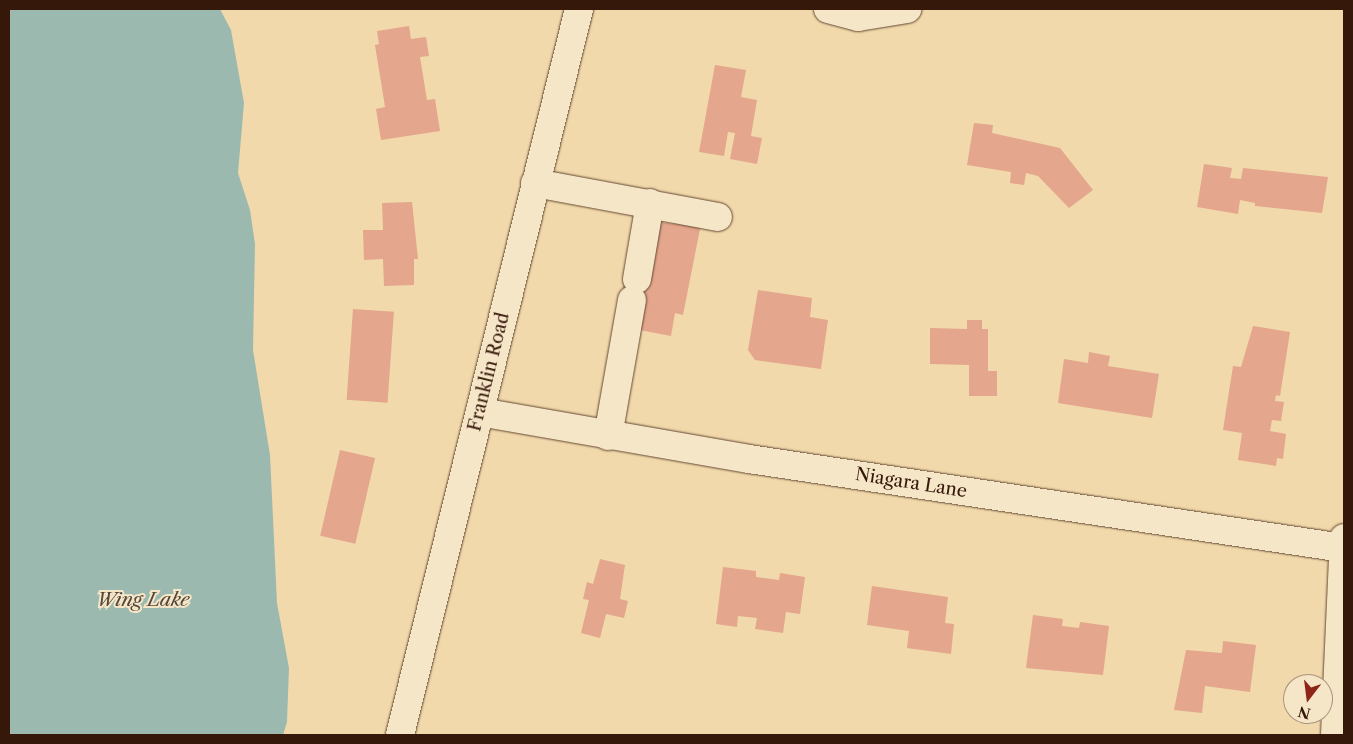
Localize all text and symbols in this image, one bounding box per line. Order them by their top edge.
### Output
street label: Franklin Road [464,310,514,434]
street label: Niagara Lane [853,463,969,503]
water label: Wing Lake [97,589,189,611]
north arrow [1283,674,1333,724]
text: N [1296,702,1313,723]

